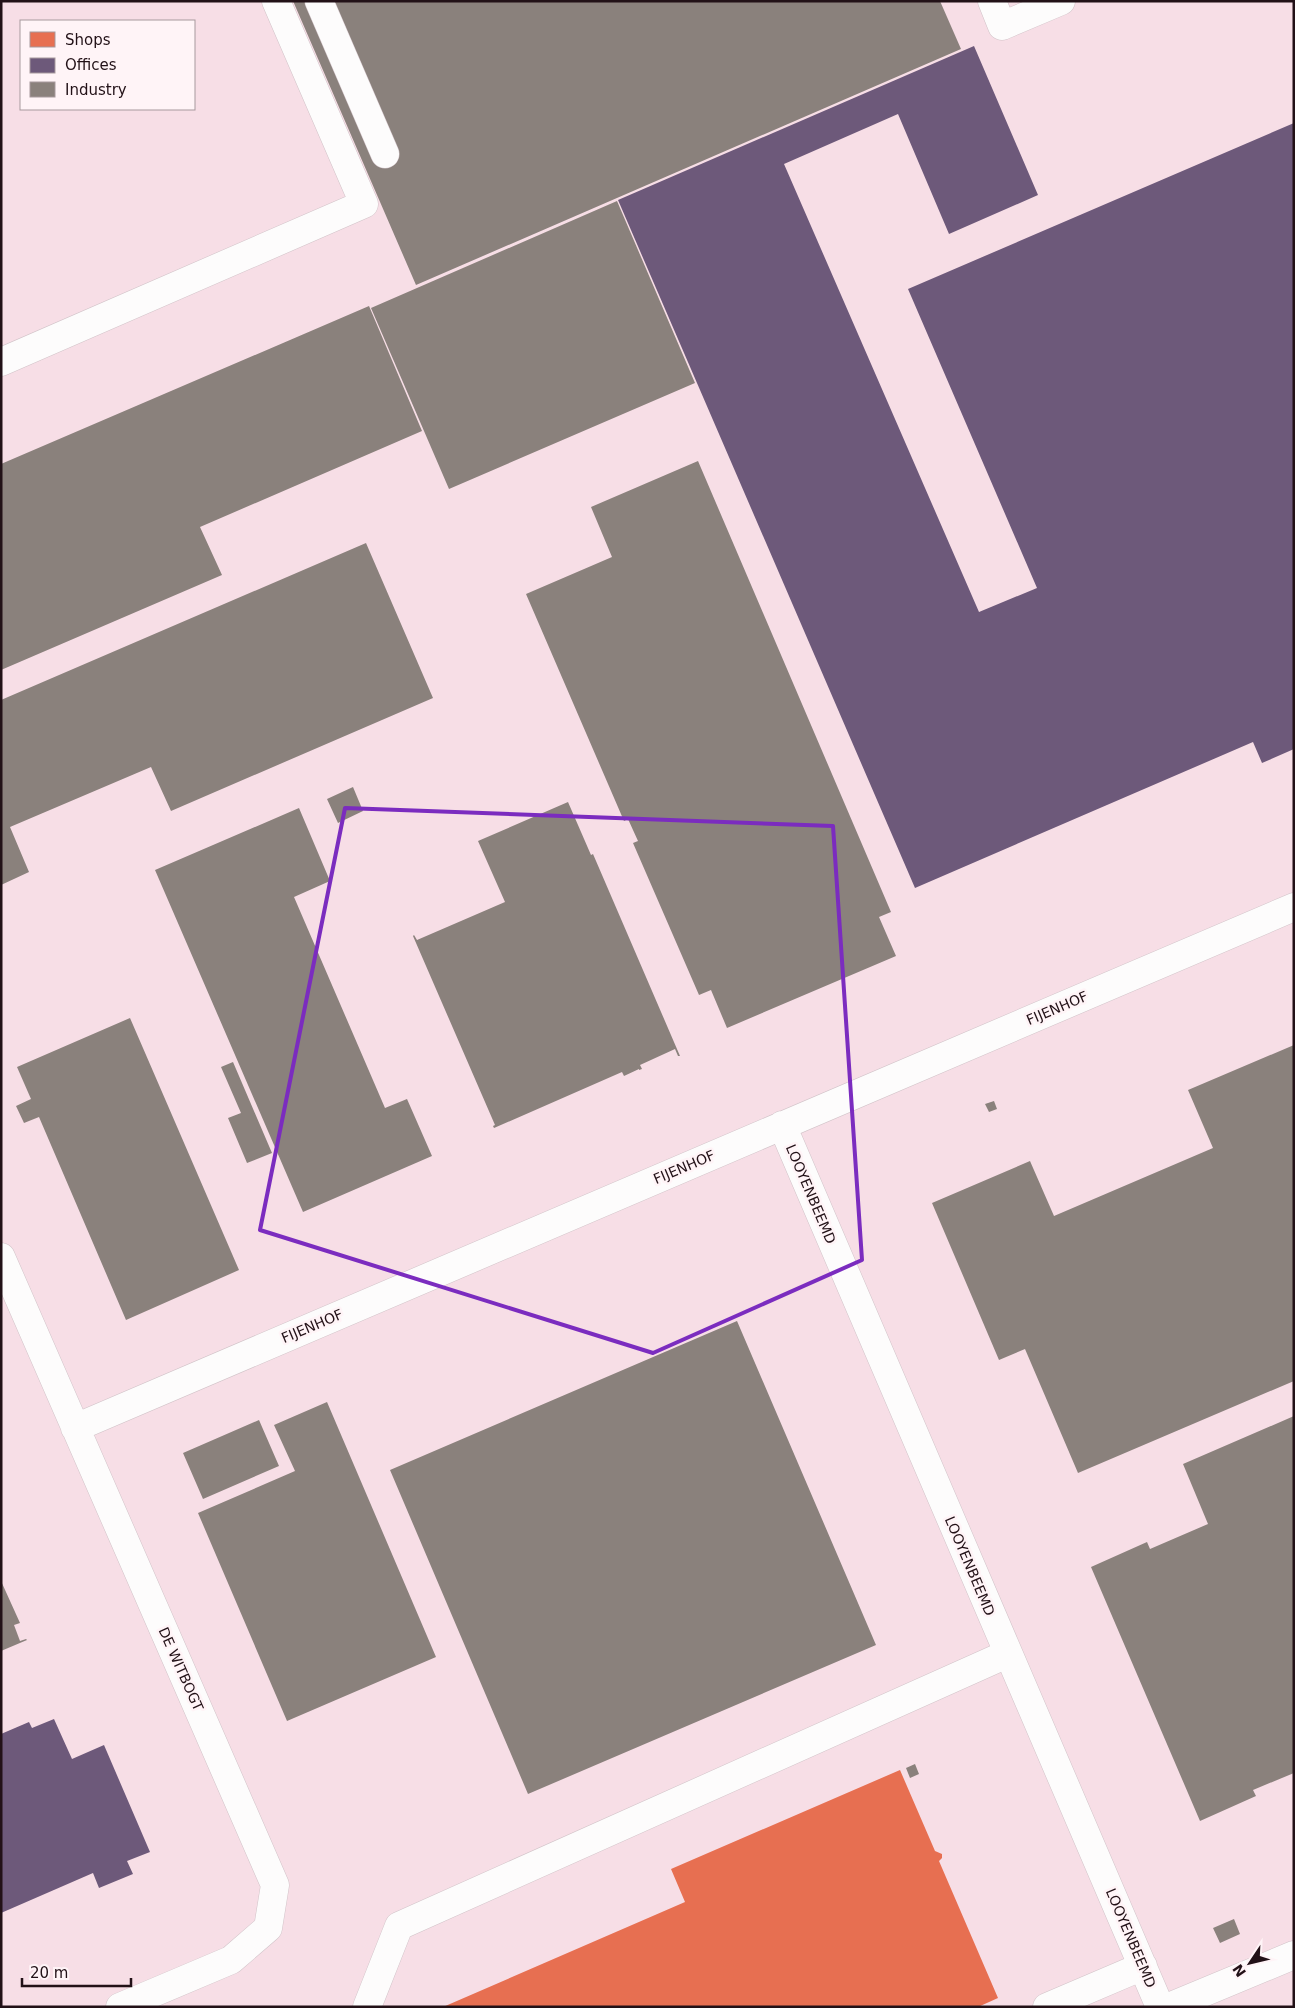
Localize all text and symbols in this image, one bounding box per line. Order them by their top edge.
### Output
legend [20,20,195,110]
text: Shops [65,31,111,49]
text: Offices [65,56,117,74]
text: Industry [65,81,127,99]
street label: FIJENHOF [1024,988,1090,1028]
street label: LOOYENBEEMD [783,1142,839,1246]
street label: FIJENHOF [651,1147,717,1187]
street label: FIJENHOF [279,1306,345,1346]
street label: LOOYENBEEMD [942,1514,998,1618]
street label: DE WITBOGT [155,1625,207,1714]
street label: LOOYENBEEMD [1103,1886,1159,1990]
north arrow [1225,1938,1275,1988]
scale bar [22,1956,131,1988]
text: N [1229,1961,1249,1980]
text: 20 m [30,1964,68,1982]

